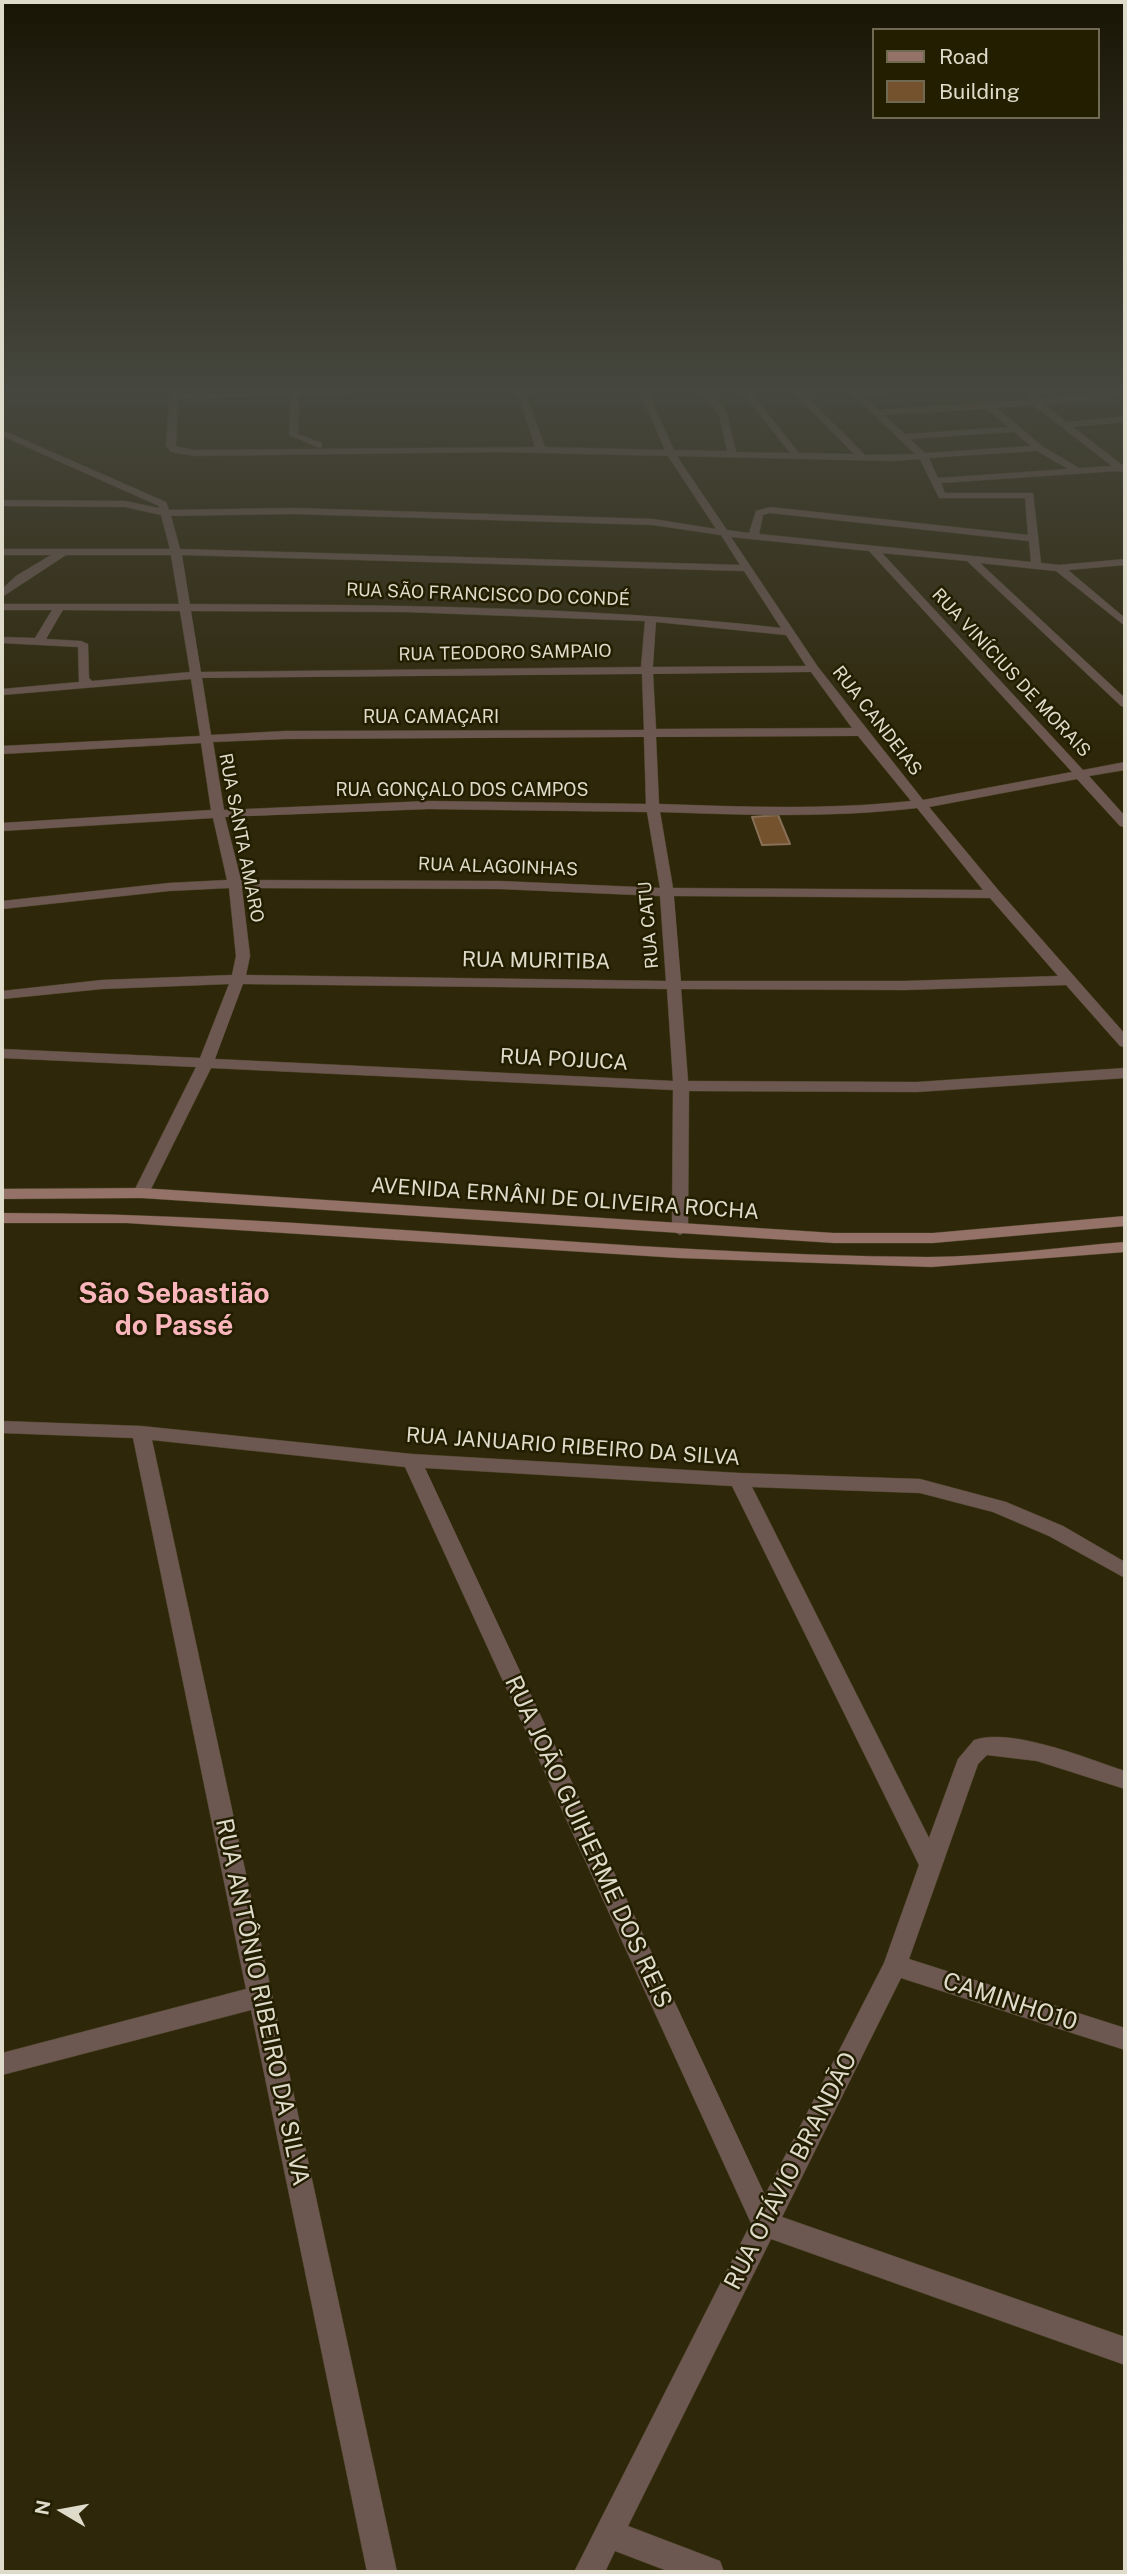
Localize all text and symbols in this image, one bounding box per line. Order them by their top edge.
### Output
legend [872,28,1099,119]
text: Road [939,44,989,69]
text: Building [939,79,1020,104]
street label: RUA SÃO FRANCISCO DO CONDÉ [346,579,630,611]
street label: RUA VINÍCIUS DE MORAIS [927,584,1095,762]
street label: RUA TEODORO SAMPAIO [398,640,612,666]
street label: RUA CANDEIAS [828,662,926,780]
street label: RUA CAMAÇARI [363,706,499,728]
street label: RUA SANTA AMARO [214,751,268,925]
street label: RUA GONÇALO DOS CAMPOS [335,779,589,801]
street label: RUA ALAGOINHAS [418,853,578,881]
street label: RUA CATU [634,880,664,970]
street label: RUA MURITIBA [462,947,610,975]
street label: RUA POJUCA [499,1044,629,1076]
street label: AVENIDA ERNÂNI DE OLIVEIRA ROCHA [370,1173,760,1225]
district label: São Sebastião do Passé [78,1277,270,1343]
street label: RUA JANUARIO RIBEIRO DA SILVA [405,1423,741,1471]
street label: RUA JOÃO GUIHERME DOS REIS [498,1671,678,2013]
street label: RUA ANTÔNIO RIBEIRO DA SILVA [209,1816,315,2188]
street label: CAMINHO10 [939,1967,1081,2037]
street label: RUA OTÁVIO BRANDÃO [719,2047,863,2295]
north arrow [28,2476,98,2546]
text: N [30,2498,54,2517]

